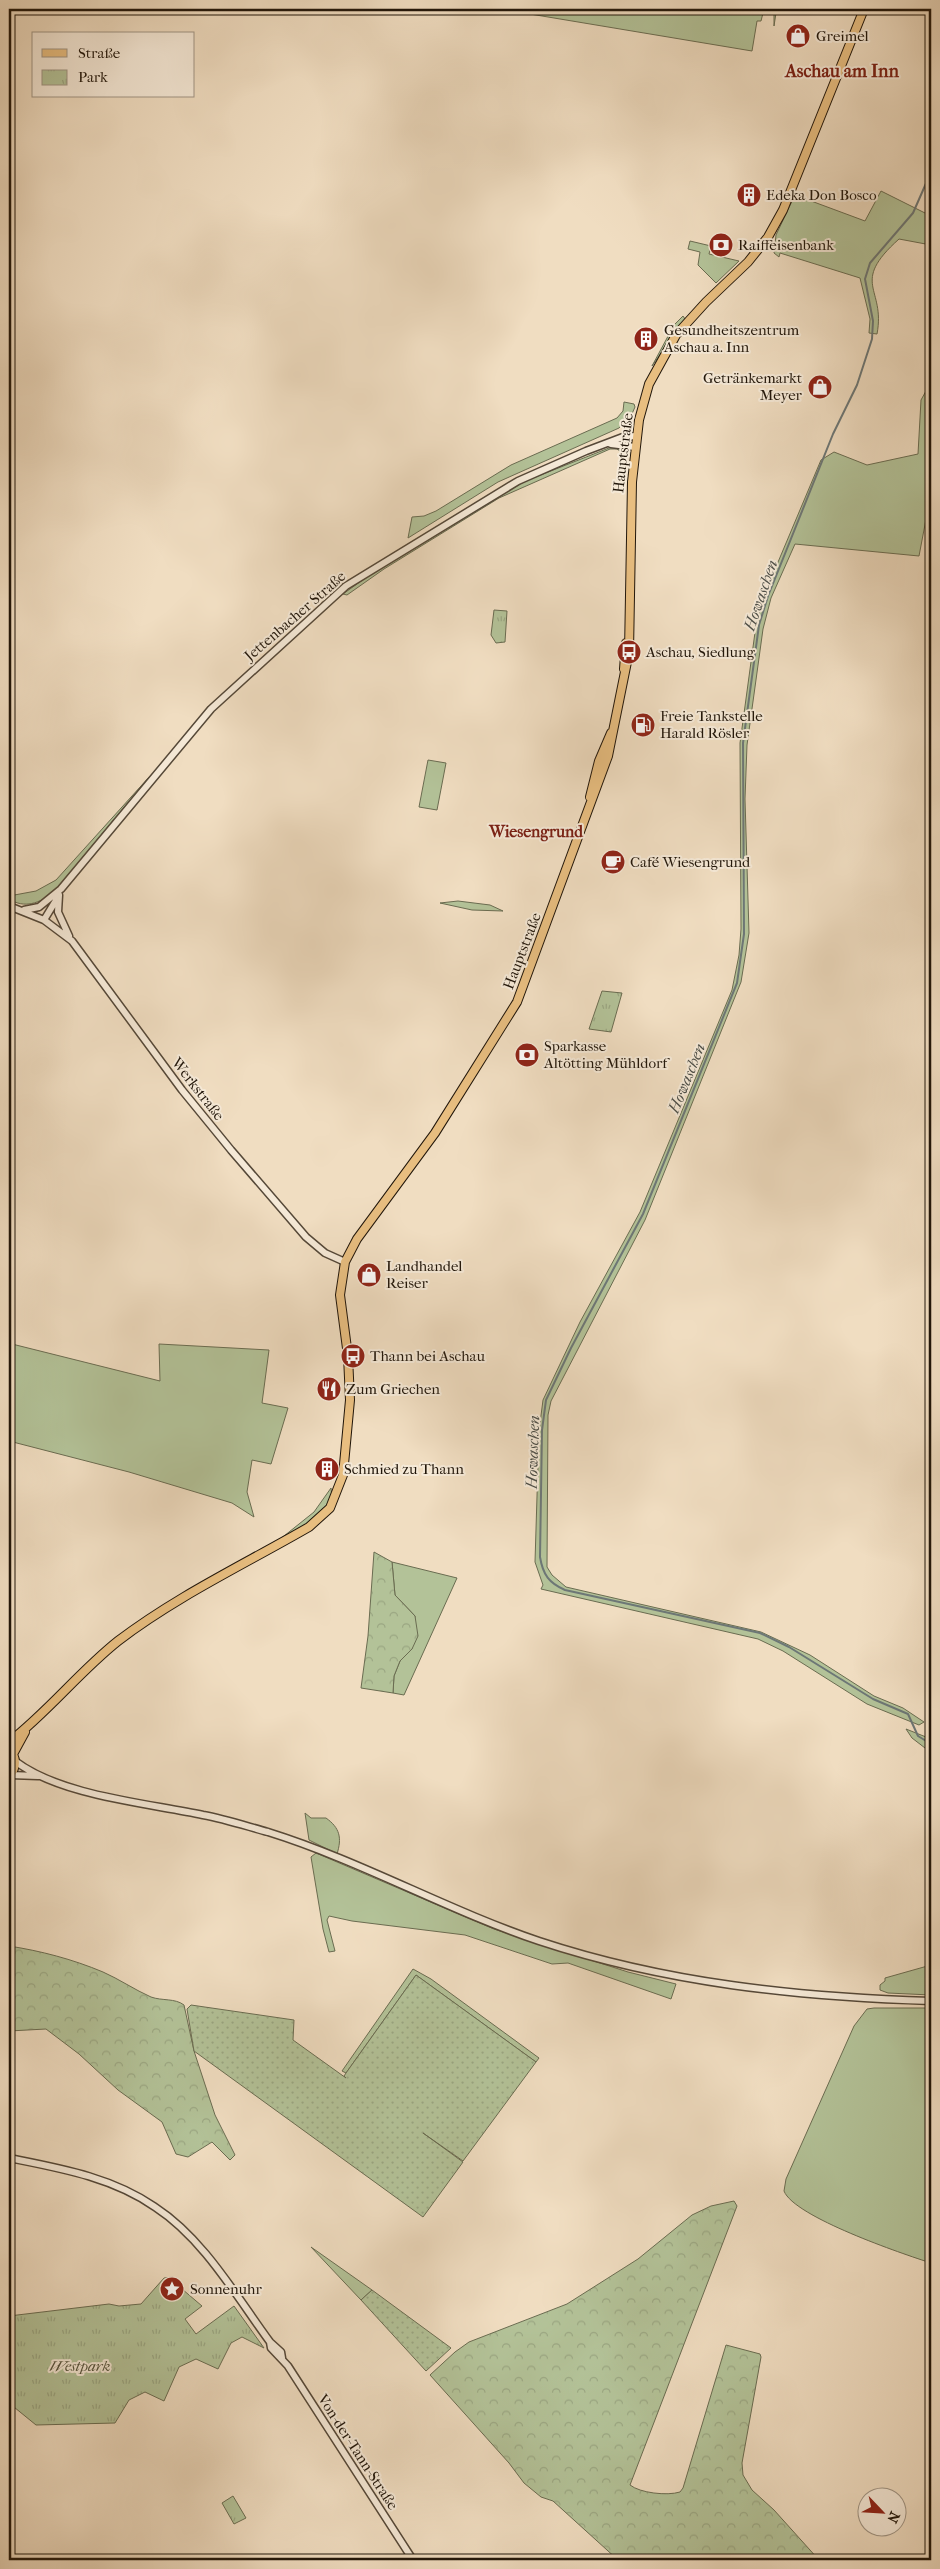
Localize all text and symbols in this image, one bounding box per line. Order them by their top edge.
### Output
shop icon: Greimel [785,23,811,49]
place label: Greimel [816,27,869,45]
legend [32,32,195,98]
text: Straße [78,44,121,62]
district label: Aschau am Inn [784,61,899,82]
text: Park [78,68,108,86]
building icon: Edeka Don Bosco [736,182,762,208]
place label: Edeka Don Bosco [766,186,877,204]
bank icon: Raiffeisenbank [708,232,734,258]
place label: Raiffeisenbank [738,236,834,254]
place label: Gesundheitszentrum Aschau a. Inn [663,321,800,356]
building icon: Gesundheitszentrum Aschau a. Inn [633,326,659,352]
place label: Getränkemarkt Meyer [703,369,803,404]
shop icon: Getränkemarkt Meyer [807,374,833,400]
street label: Hauptstraße [609,411,637,494]
water label: Howaschen [739,557,781,634]
street label: Jettenbacher Straße [240,567,350,666]
bus stop icon: Aschau, Siedlung [616,639,642,665]
place label: Aschau, Siedlung [645,643,756,661]
place label: Freie Tankstelle Harald Rösler [660,707,763,742]
fuel station icon: Freie Tankstelle Harald Rösler [630,712,656,738]
district label: Wiesengrund [488,822,584,842]
cafe icon: Café Wiesengrund [600,849,626,875]
place label: Café Wiesengrund [630,853,751,871]
street label: Hauptstraße [499,910,545,992]
place label: Sparkasse Altötting Mühldorf [543,1037,670,1072]
water label: Howaschen [664,1041,709,1117]
bank icon: Sparkasse Altötting Mühldorf [514,1042,540,1068]
street label: Werkstraße [167,1053,229,1125]
place label: Landhandel Reiser [386,1257,463,1292]
shop icon: Landhandel Reiser [356,1262,382,1288]
bus stop icon: Thann bei Aschau [340,1343,366,1369]
place label: Thann bei Aschau [370,1347,485,1365]
restaurant icon: Zum Griechen [316,1376,342,1402]
place label: Zum Griechen [346,1380,440,1398]
water label: Howaschen [522,1415,543,1490]
building icon: Schmied zu Thann [314,1456,340,1482]
place label: Schmied zu Thann [344,1460,464,1478]
place icon: Sonnenuhr [159,2276,185,2302]
place label: Sonnenuhr [190,2280,262,2298]
park label: Westpark [50,2357,111,2375]
street label: Von-der-Tann-Straße [313,2390,402,2514]
north arrow [858,2486,908,2536]
text: N [883,2509,903,2526]

